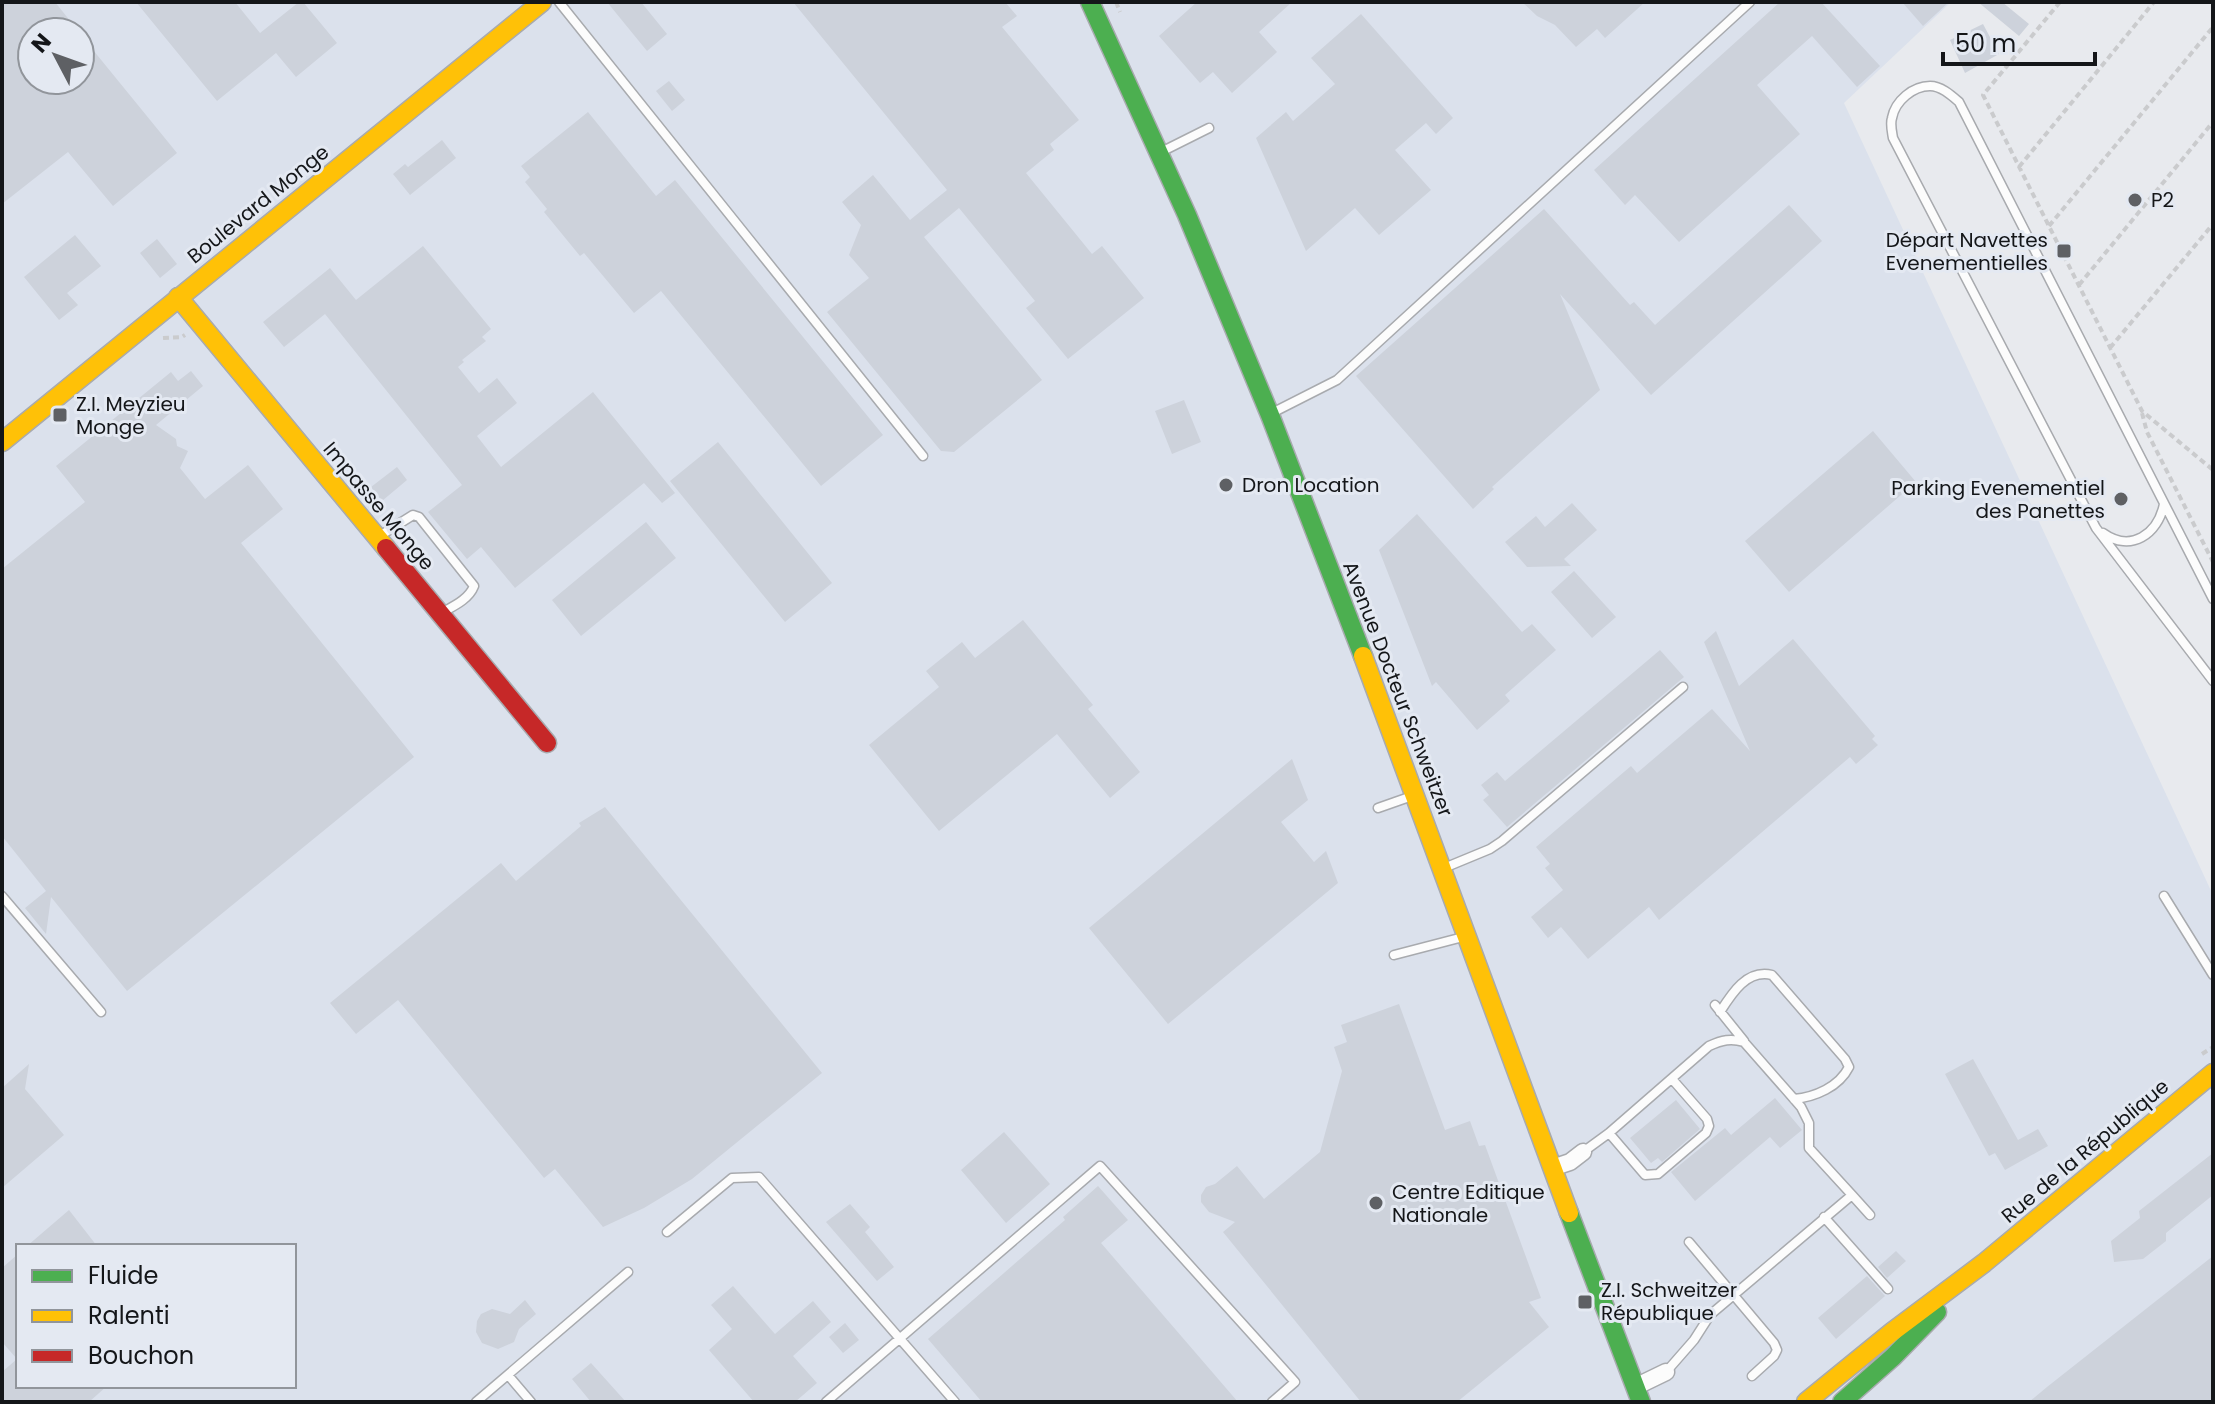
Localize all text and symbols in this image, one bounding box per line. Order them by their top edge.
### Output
north arrow [16,16,96,96]
scale bar [1943,16,2095,66]
text: N [24,27,58,60]
text: 50 m [1955,27,2016,60]
street label: Boulevard Monge [181,138,335,270]
place label: P2 [2151,186,2174,214]
marker: P2 [2126,191,2144,209]
place label: Départ Navettes Evenementielles [1886,226,2048,277]
marker: Départ Navettes Evenementielles [2055,242,2073,260]
place label: Z.I. Meyzieu Monge [76,390,186,441]
marker: Z.I. Meyzieu Monge [51,406,69,424]
street label: Impasse Monge [317,436,441,576]
place label: Dron Location [1242,471,1379,499]
place label: Parking Evenementiel des Panettes [1891,474,2105,525]
marker: Dron Location [1217,476,1235,494]
marker: Parking Evenementiel des Panettes [2112,490,2130,508]
street label: Avenue Docteur Schweitzer [1336,557,1460,821]
street label: Rue de la République [1995,1073,2175,1229]
place label: Centre Editique Nationale [1392,1178,1545,1229]
marker: Centre Editique Nationale [1367,1194,1385,1212]
legend [16,1244,296,1388]
text: Fluide [88,1259,158,1292]
place label: Z.I. Schweitzer République [1601,1276,1737,1327]
marker: Z.I. Schweitzer République [1576,1293,1594,1311]
text: Ralenti [88,1299,170,1332]
text: Bouchon [88,1339,194,1372]

